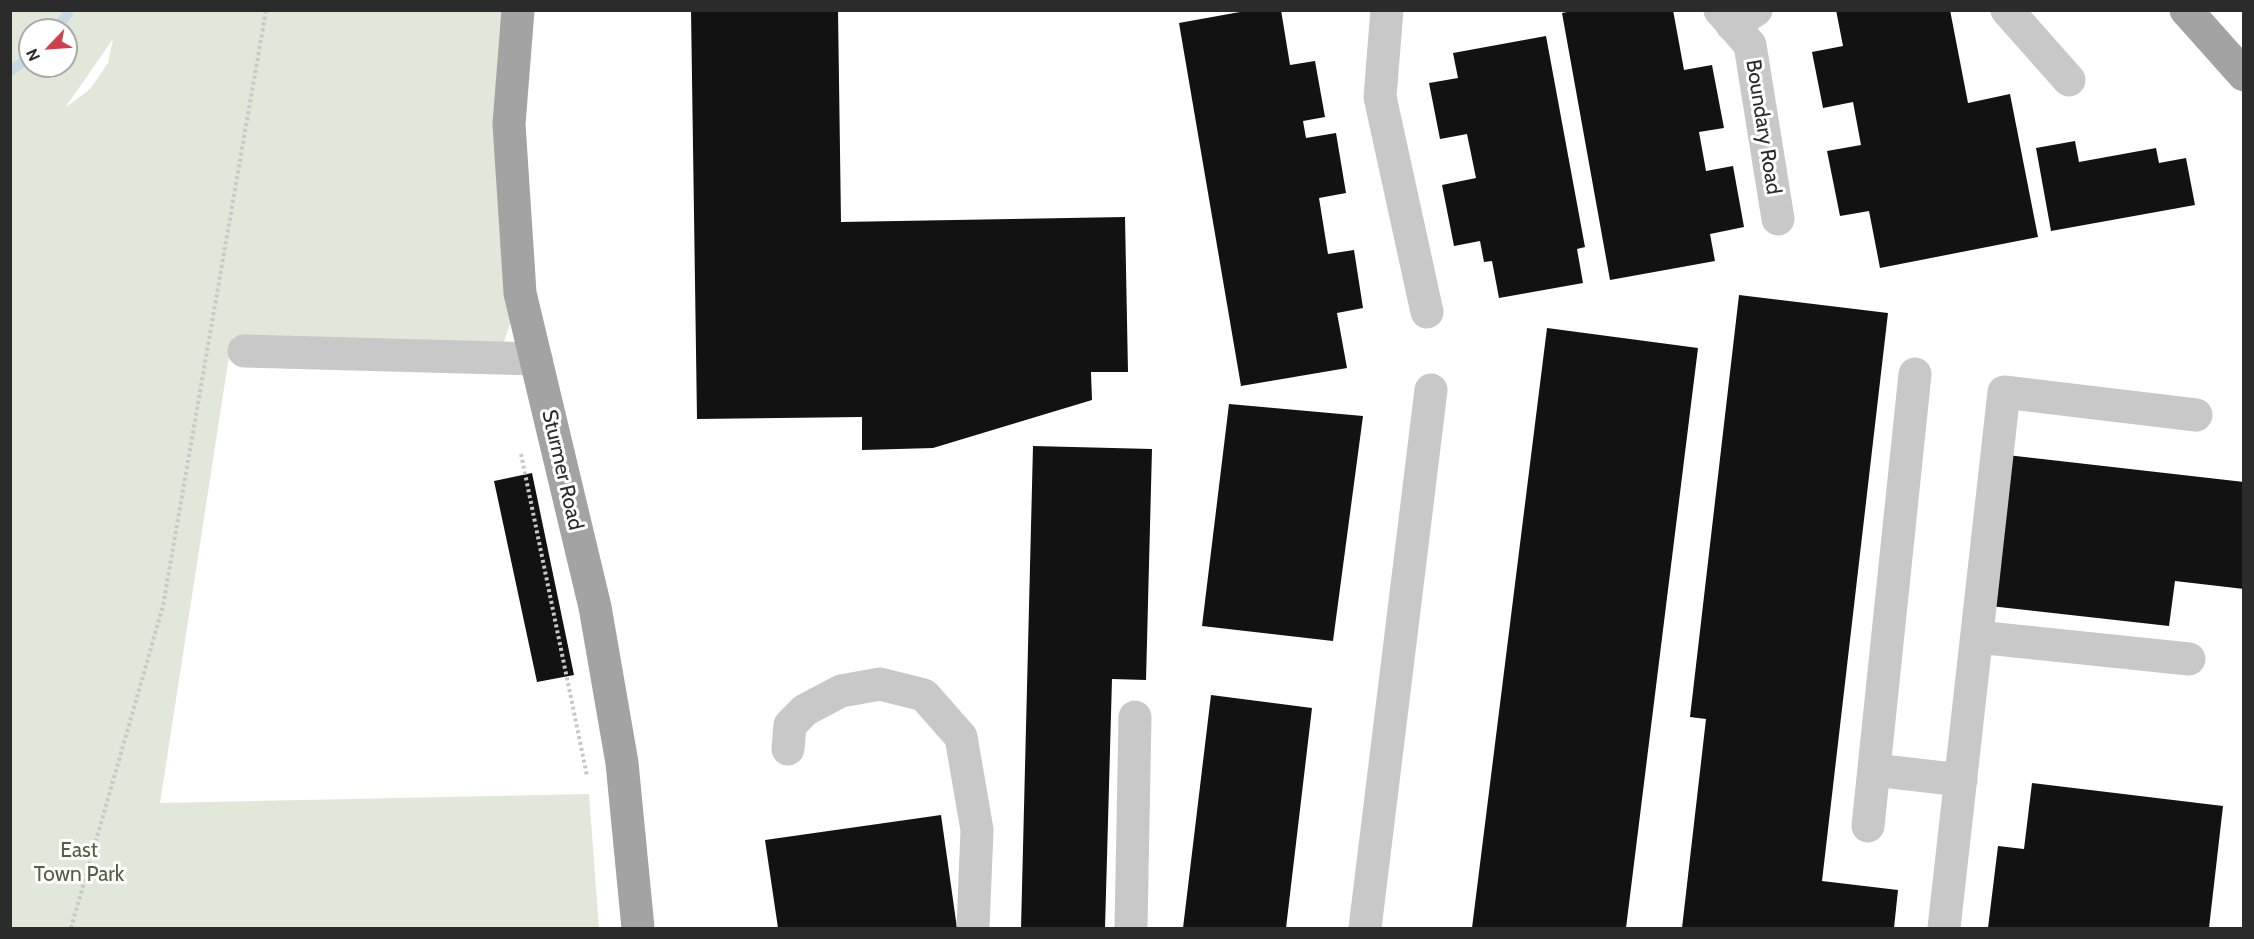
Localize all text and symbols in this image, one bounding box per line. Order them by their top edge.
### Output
north arrow [18,18,78,78]
text: N [22,46,44,64]
street label: Boundary Road [1740,58,1786,196]
street label: Sturmer Road [536,407,588,533]
park label: East Town Park [34,838,124,888]

